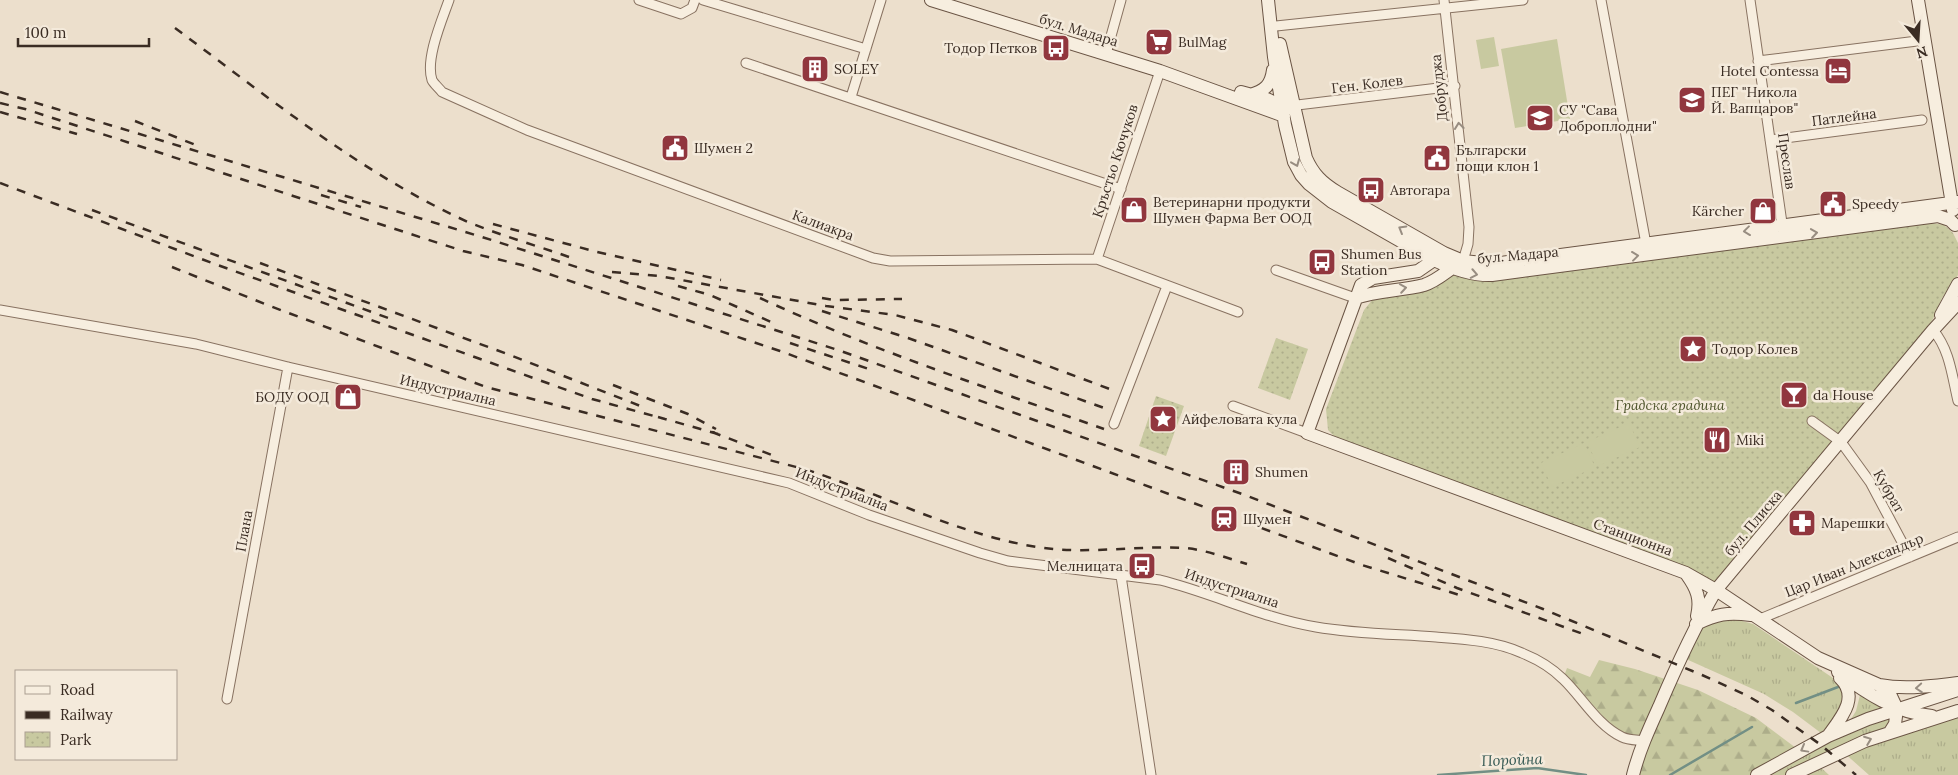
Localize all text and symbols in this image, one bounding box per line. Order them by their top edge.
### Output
street label: бул. Мадара [1037,9,1121,51]
scale bar [18,15,149,47]
north arrow [1893,15,1943,65]
text: 100 m [25,23,66,42]
supermarket icon: BulMag [1144,27,1174,57]
bus stop icon: Тодор Петков [1041,33,1071,63]
place label: BulMag [1178,33,1227,51]
place label: Тодор Петков [944,39,1037,57]
text: N [1914,42,1930,63]
building icon: SOLEY [800,54,830,84]
street label: Добруджа [1427,54,1451,122]
hotel icon: Hotel Contessa [1823,56,1853,86]
place label: SOLEY [834,60,880,78]
place label: Hotel Contessa [1720,62,1819,80]
street label: Ген. Колев [1330,71,1404,97]
place label: ПЕГ "Никола Й. Вапцаров" [1711,83,1798,117]
school or university icon: ПЕГ "Никола Й. Вапцаров" [1677,85,1707,115]
place label: СУ "Сава Доброплодни" [1559,101,1657,135]
street label: Кръстьо Кючуков [1088,102,1142,220]
school or university icon: СУ "Сава Доброплодни" [1525,103,1555,133]
street label: Патлейна [1810,104,1878,130]
one-way arrow [1454,122,1465,130]
street label: Преслав [1774,132,1800,190]
public building icon: Шумен 2 [660,133,690,163]
place label: Шумен 2 [694,139,753,157]
place label: Български пощи клон 1 [1456,141,1538,175]
public building icon: Български пощи клон 1 [1422,143,1452,173]
one-way arrow [1289,158,1300,167]
bus stop icon: Автогара [1356,175,1386,205]
place label: Автогара [1389,181,1450,199]
public building icon: Speedy [1818,189,1848,219]
place label: Ветеринарни продукти Шумен Фарма Вет ООД [1153,193,1312,227]
shop icon: Ветеринарни продукти Шумен Фарма Вет ООД [1119,195,1149,225]
place label: Speedy [1852,195,1900,213]
shop icon: Kärcher [1748,196,1778,226]
place label: Kärcher [1692,202,1744,220]
street label: Калиакра [790,206,856,244]
one-way arrow [1742,225,1751,235]
one-way arrow [1399,226,1408,236]
one-way arrow [1810,228,1818,239]
street label: бул. Мадара [1477,242,1559,268]
place label: Shumen Bus Station [1341,245,1421,279]
bus stop icon: Shumen Bus Station [1307,247,1337,277]
one-way arrow [1632,251,1640,262]
one-way arrow [1470,268,1479,279]
one-way arrow [1399,283,1407,294]
place icon: Тодор Колев [1678,334,1708,364]
place label: Тодор Колев [1712,340,1798,358]
street label: Индустриална [398,370,498,410]
bar icon: da House [1779,380,1809,410]
shop icon: БОДУ ООД [333,382,363,412]
place label: da House [1813,386,1874,404]
place label: БОДУ ООД [255,388,329,406]
park label: Градска градина [1615,396,1725,414]
place icon: Айфеловата кула [1148,404,1178,434]
place label: Айфеловата кула [1181,410,1297,428]
restaurant icon: Miki [1702,425,1732,455]
place label: Miki [1736,431,1764,449]
building icon: Shumen [1221,457,1251,487]
street label: Индустриална [793,463,891,515]
place label: Shumen [1255,463,1309,481]
street label: Кубрат [1870,466,1909,516]
street label: бул. Плиска [1720,486,1786,560]
station icon: Шумен [1209,504,1239,534]
pharmacy icon: Марешки [1787,508,1817,538]
street label: Плана [231,509,257,553]
place label: Шумен [1243,510,1291,528]
street label: Станционна [1591,514,1675,560]
place label: Марешки [1821,514,1885,532]
street label: Цар Иван Александър [1782,529,1926,601]
bus stop icon: Мелницата [1127,551,1157,581]
place label: Мелницата [1047,557,1123,575]
street label: Индустриална [1183,564,1281,612]
legend [15,670,178,760]
text: Road [60,680,95,699]
one-way arrow [1914,682,1922,693]
text: Railway [60,705,113,724]
text: Park [60,730,91,749]
one-way arrow [1863,736,1872,746]
one-way arrow [1801,743,1810,753]
water label: Поройна [1481,749,1544,770]

